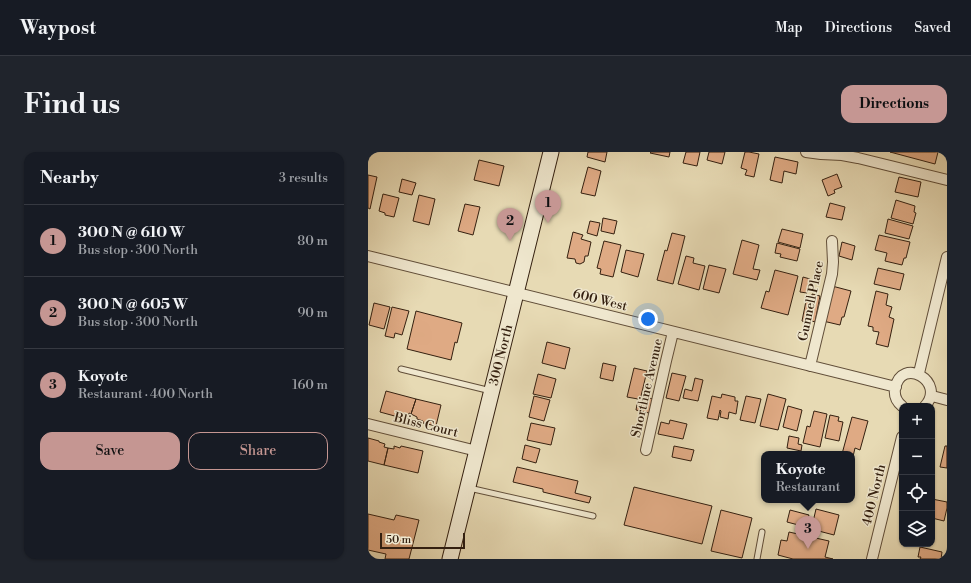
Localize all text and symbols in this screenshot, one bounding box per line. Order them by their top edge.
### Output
text: Waypost [20,16,96,40]
text: Map [775,19,803,37]
text: Directions [825,19,892,37]
text: Saved [914,19,951,37]
button: Directions [841,85,947,123]
text: Find us [24,87,120,122]
text: Nearby [40,167,99,189]
text: 3 results [279,170,328,186]
pin: 1 [535,190,561,223]
pin: 2 [497,208,523,241]
text: 300 N @ 610 W [78,223,185,242]
text: 1 [50,233,56,249]
text: 80 m [297,233,328,249]
text: Bus stop · 300 North [78,242,198,258]
street label: Gunnell Place [795,259,827,343]
street label: 600 West [571,285,629,315]
text: 300 N @ 605 W [78,295,188,314]
text: 2 [49,305,57,321]
text: 90 m [297,305,328,321]
your location [638,309,658,329]
text: Bus stop · 300 North [78,314,198,330]
street label: 300 North [486,323,516,387]
street label: Shortline Avenue [628,336,666,439]
text: Koyote [78,367,128,386]
text: 3 [49,377,57,393]
text: 160 m [292,377,328,393]
text: Restaurant · 400 North [78,386,213,402]
map controls [899,403,935,547]
button: + [899,403,935,439]
street label: Bliss Court [391,409,460,441]
button: Save [40,432,180,470]
button: Share [188,432,328,470]
button: − [899,439,935,475]
popup [761,451,855,503]
text: Koyote [776,460,826,479]
street label: 400 North [859,462,889,527]
button: locate [899,475,935,511]
text: Restaurant [776,479,840,495]
button: layers [899,511,935,547]
pin: 3 [795,516,821,549]
scale bar [380,531,465,550]
text: 50 m [386,533,411,547]

